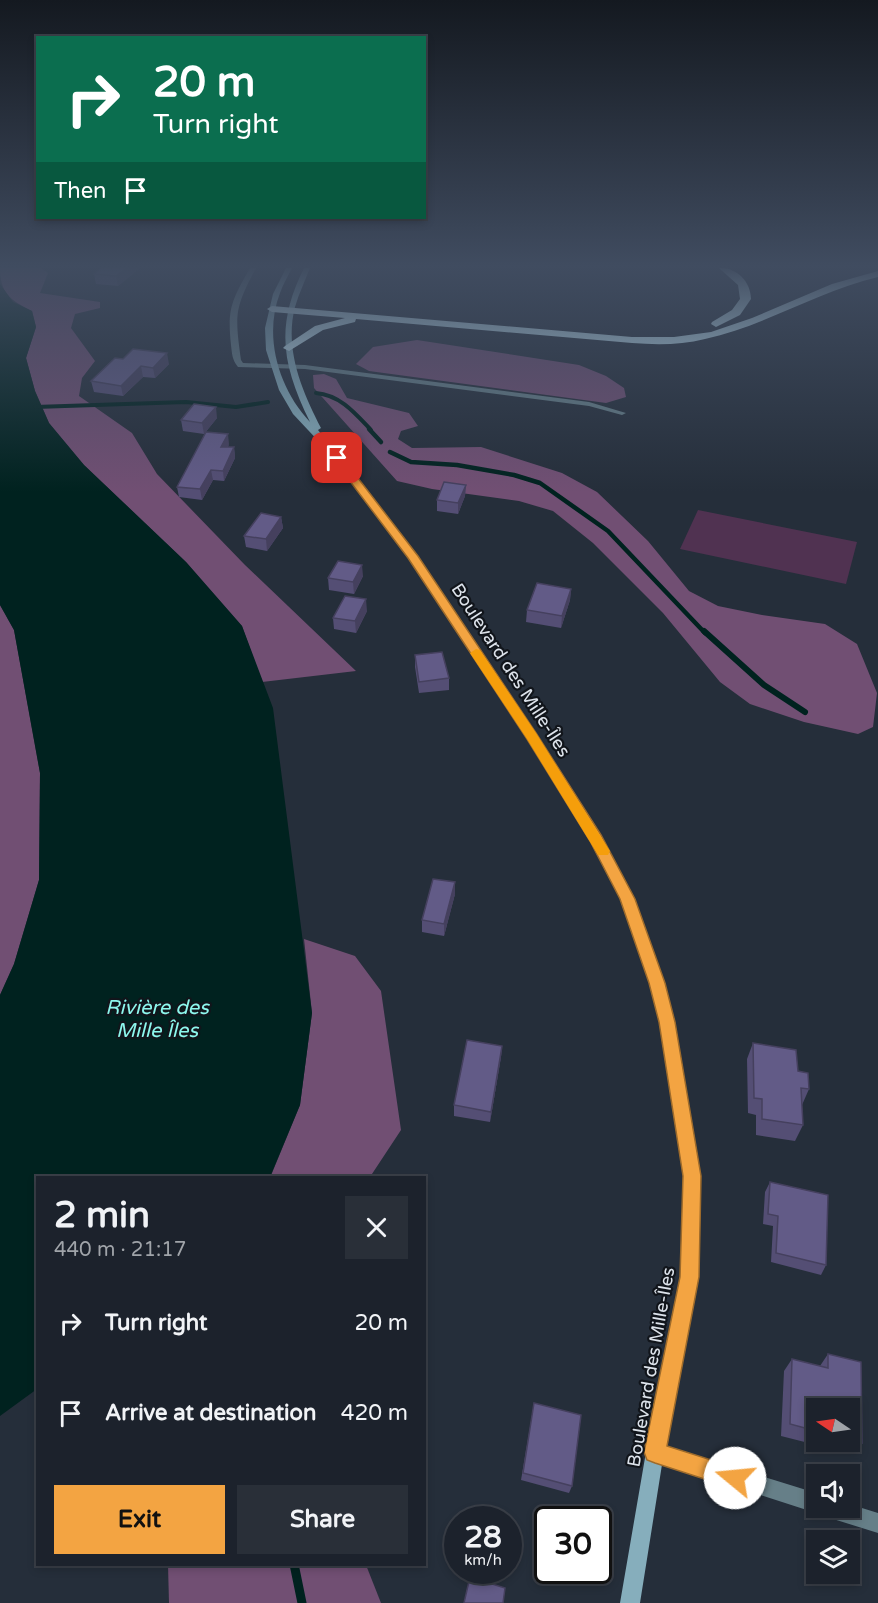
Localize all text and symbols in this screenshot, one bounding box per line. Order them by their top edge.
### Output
text: 20 m [153,57,255,108]
icon: right [54,60,132,138]
text: Turn right [153,108,279,141]
icon: arrive [119,174,152,207]
text: Then [54,178,107,204]
pin [311,432,362,483]
icon: arrive [320,441,353,474]
street label: Boulevard des Mille-Îles [447,579,575,761]
water label: Rivière des Mille Îles [105,996,210,1043]
text: 2 min [54,1194,150,1237]
button: close [345,1196,408,1259]
text: 440 m · 21:17 [54,1238,186,1262]
street label: Boulevard des Mille-Îles [623,1265,679,1469]
icon: right [54,1307,87,1340]
text: Turn right [105,1310,207,1336]
text: 20 m [354,1310,408,1336]
icon: arrive [54,1397,87,1430]
north arrow [806,1398,860,1452]
map controls [806,1398,860,1584]
text: Arrive at destination [105,1400,316,1426]
text: 420 m [341,1400,408,1426]
position arrow [703,1446,767,1510]
button: sound [806,1464,860,1518]
button: Exit [54,1485,225,1554]
button: Share [237,1485,408,1554]
speed limit sign: 30 [534,1506,612,1584]
text: 28 [464,1519,502,1556]
button: layers [806,1530,860,1584]
text: km/h [464,1551,502,1569]

